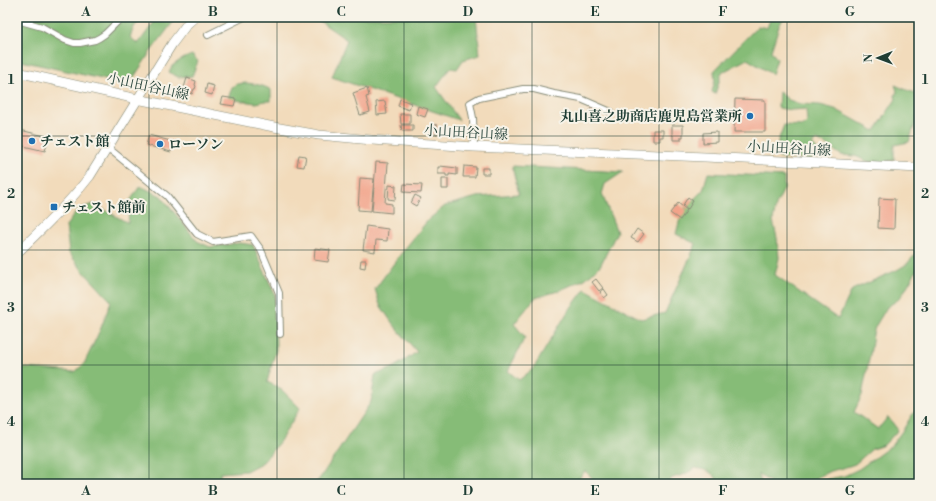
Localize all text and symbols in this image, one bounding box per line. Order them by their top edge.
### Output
text: A [80,4,91,20]
text: B [208,4,218,20]
text: C [336,4,346,20]
text: D [463,4,473,20]
text: E [590,4,600,20]
text: F [718,4,728,20]
text: G [845,4,856,20]
north arrow [858,38,898,78]
text: N [862,53,876,63]
street label: 小山田谷山線 [105,69,191,105]
text: 1 [8,72,15,88]
text: 1 [922,72,929,88]
place label: 丸山喜之助商店鹿児島営業所 [560,108,742,126]
marker: 丸山喜之助商店鹿児島営業所 [745,111,755,121]
street label: 小山田谷山線 [424,122,508,144]
place label: チェスト館 [40,133,110,151]
marker: チェスト館 [27,136,37,146]
place label: ローソン [168,136,223,154]
street label: 小山田谷山線 [747,138,831,160]
marker: ローソン [155,139,165,149]
text: 2 [7,186,15,202]
text: 2 [921,186,929,202]
place label: チェスト館前 [62,199,146,217]
marker: チェスト館前 [49,202,59,212]
text: 3 [7,300,15,316]
text: 3 [921,300,929,316]
text: 4 [7,414,16,430]
text: 4 [921,414,930,430]
text: A [80,483,91,499]
text: B [208,483,218,499]
text: C [336,483,346,499]
text: D [463,483,473,499]
text: E [590,483,600,499]
text: F [718,483,728,499]
text: G [845,483,856,499]

